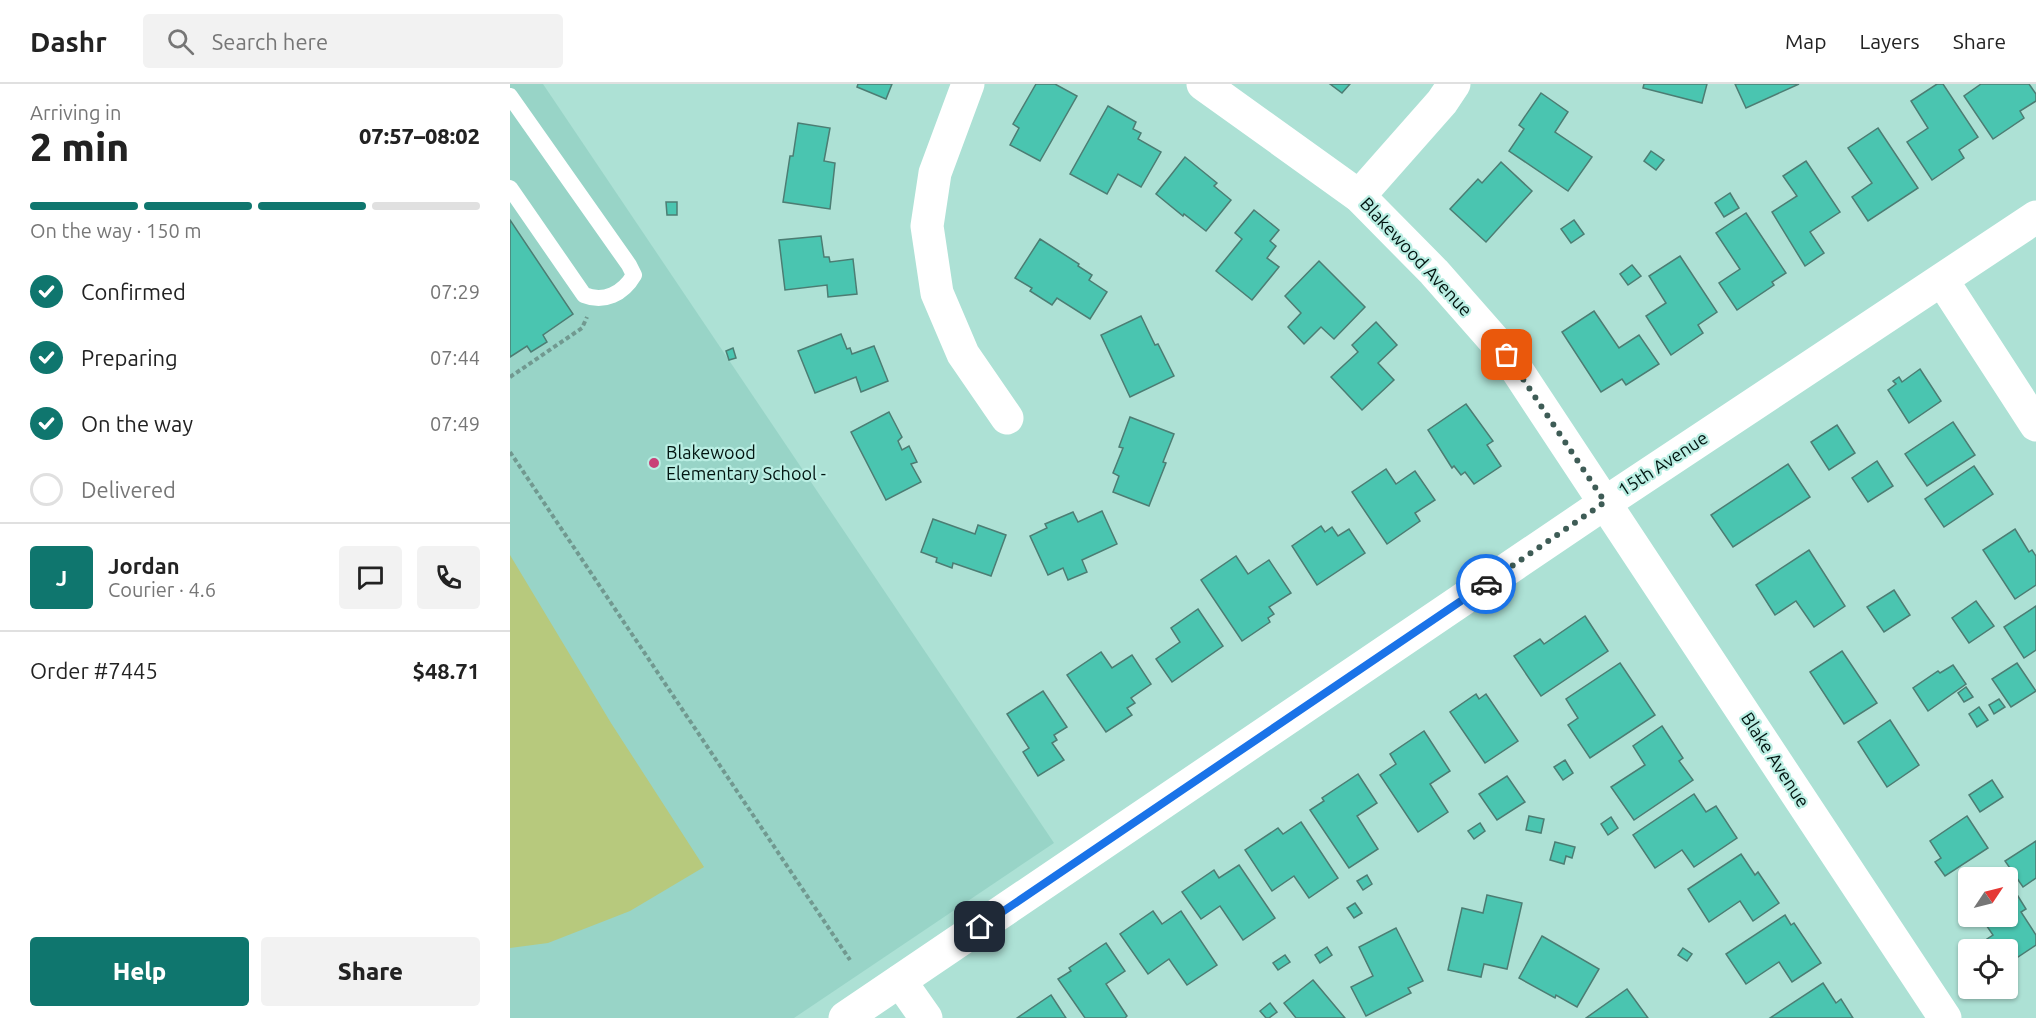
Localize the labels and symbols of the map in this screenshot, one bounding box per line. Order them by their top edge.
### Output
street label: Blakewood Avenue [1357,193,1477,320]
pin [1481,329,1532,380]
street label: 15th Avenue [1614,427,1711,499]
place label: Blakewood Elementary School - [666,442,826,483]
marker: Blakewood Elementary School - [647,456,661,470]
courier [1456,554,1516,614]
street label: Blake Avenue [1738,708,1814,811]
north arrow [1958,867,2018,927]
pin [954,901,1005,952]

